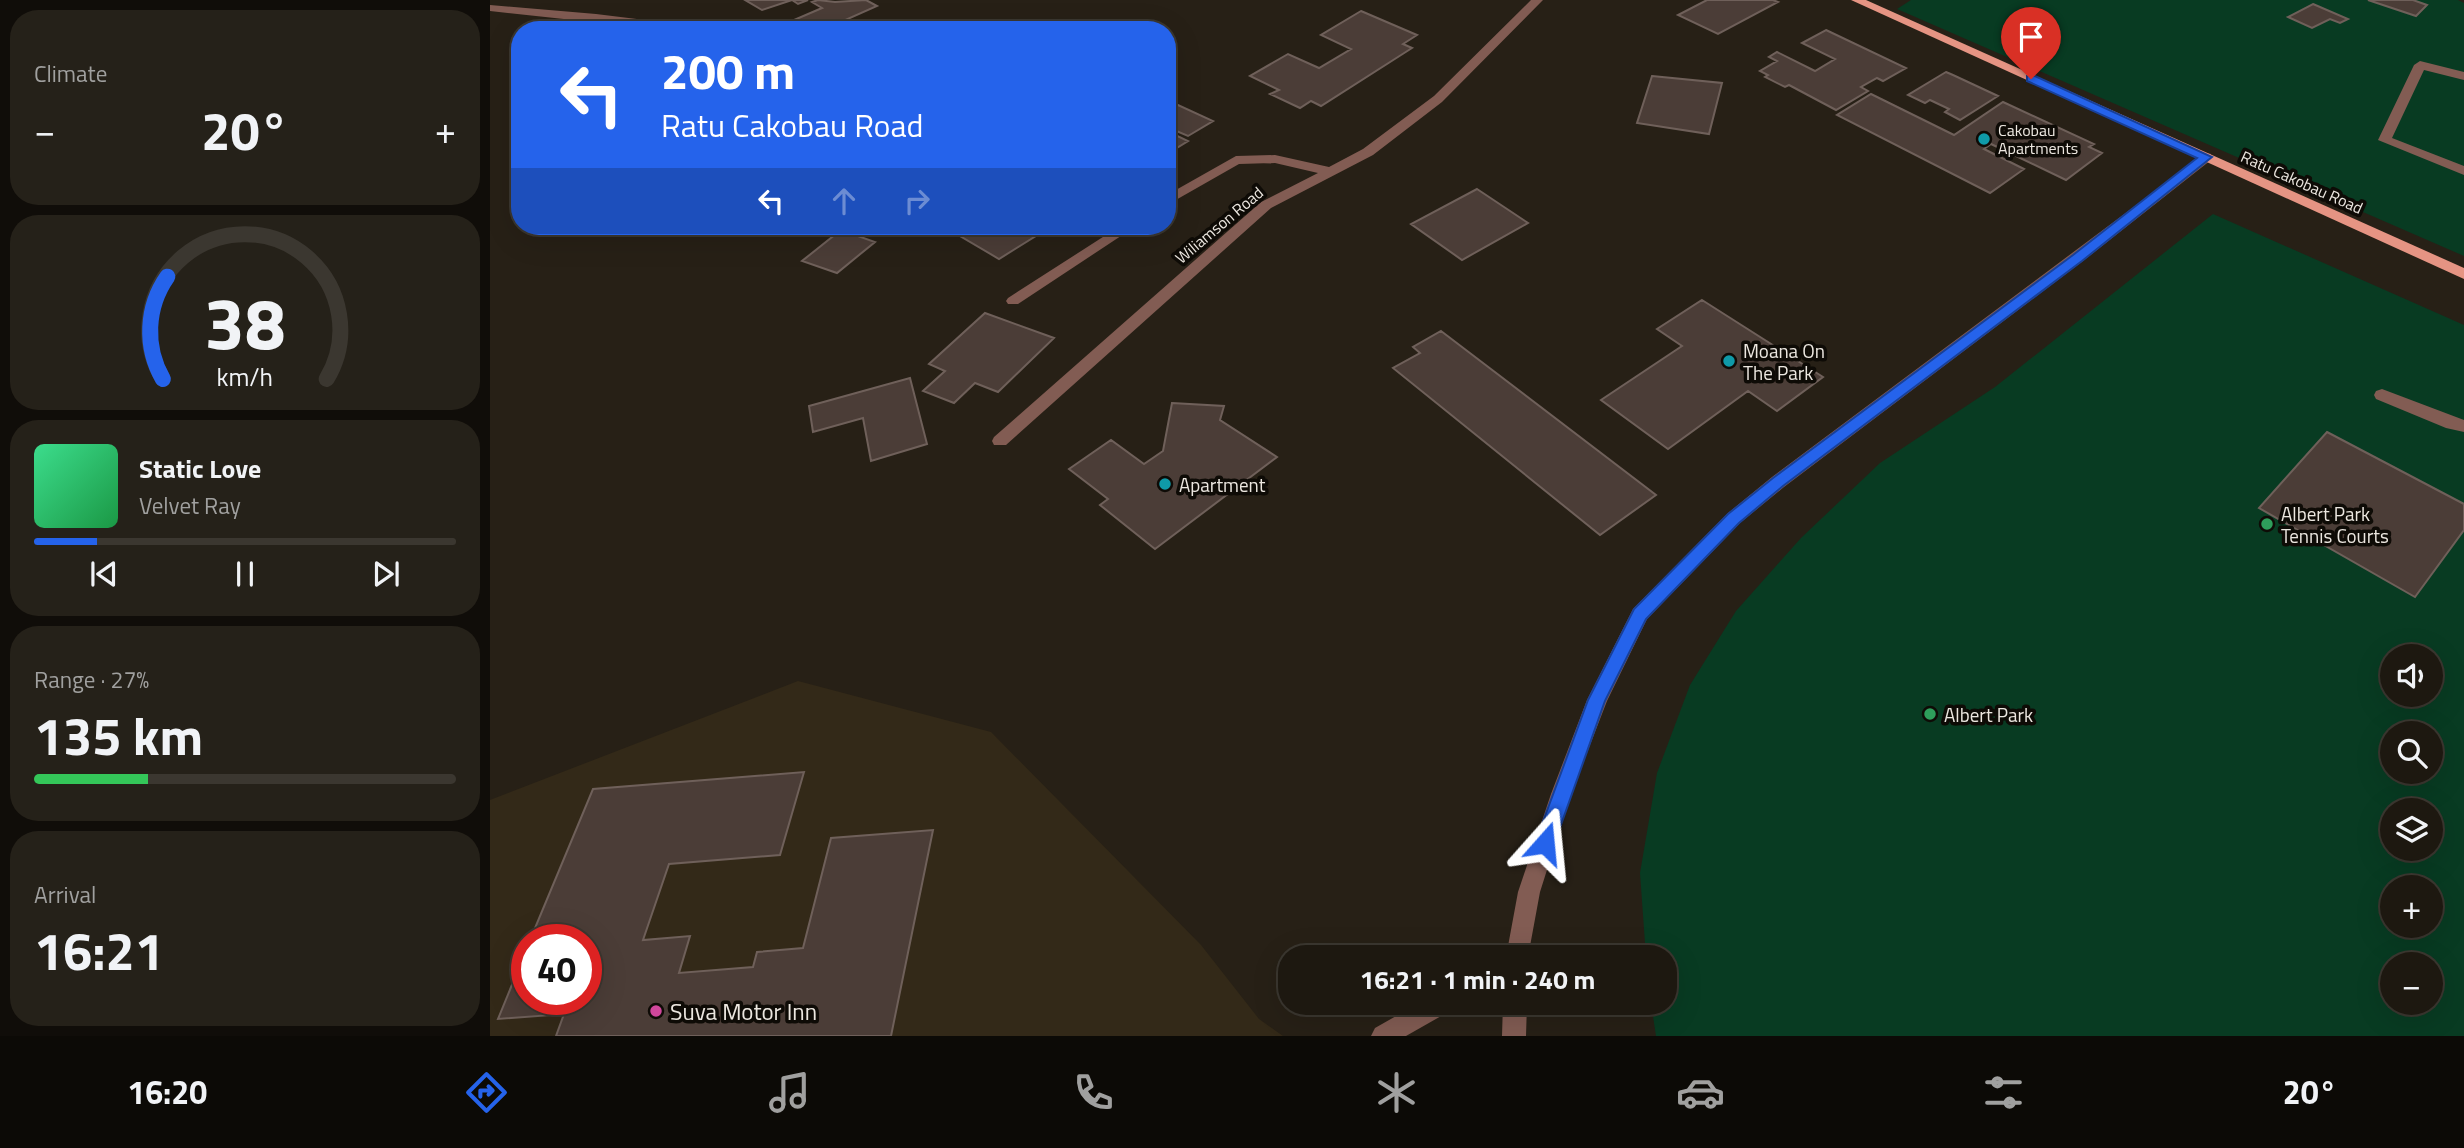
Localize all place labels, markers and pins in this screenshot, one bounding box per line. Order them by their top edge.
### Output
pin [2001,7,2061,79]
place label: Cakobau Apartments [1998,118,2078,160]
marker: Cakobau Apartments [1976,131,1992,147]
place label: Moana On The Park [1743,336,1825,387]
marker: Moana On The Park [1721,353,1737,369]
place label: Apartment [1179,470,1266,499]
marker: Apartment [1157,476,1173,492]
place label: Albert Park Tennis Courts [2281,499,2389,550]
marker: Albert Park Tennis Courts [2259,516,2275,532]
place label: Albert Park [1944,700,2033,729]
marker: Albert Park [1922,706,1938,722]
place label: Suva Motor Inn [670,994,817,1029]
marker: Suva Motor Inn [648,1003,664,1019]

